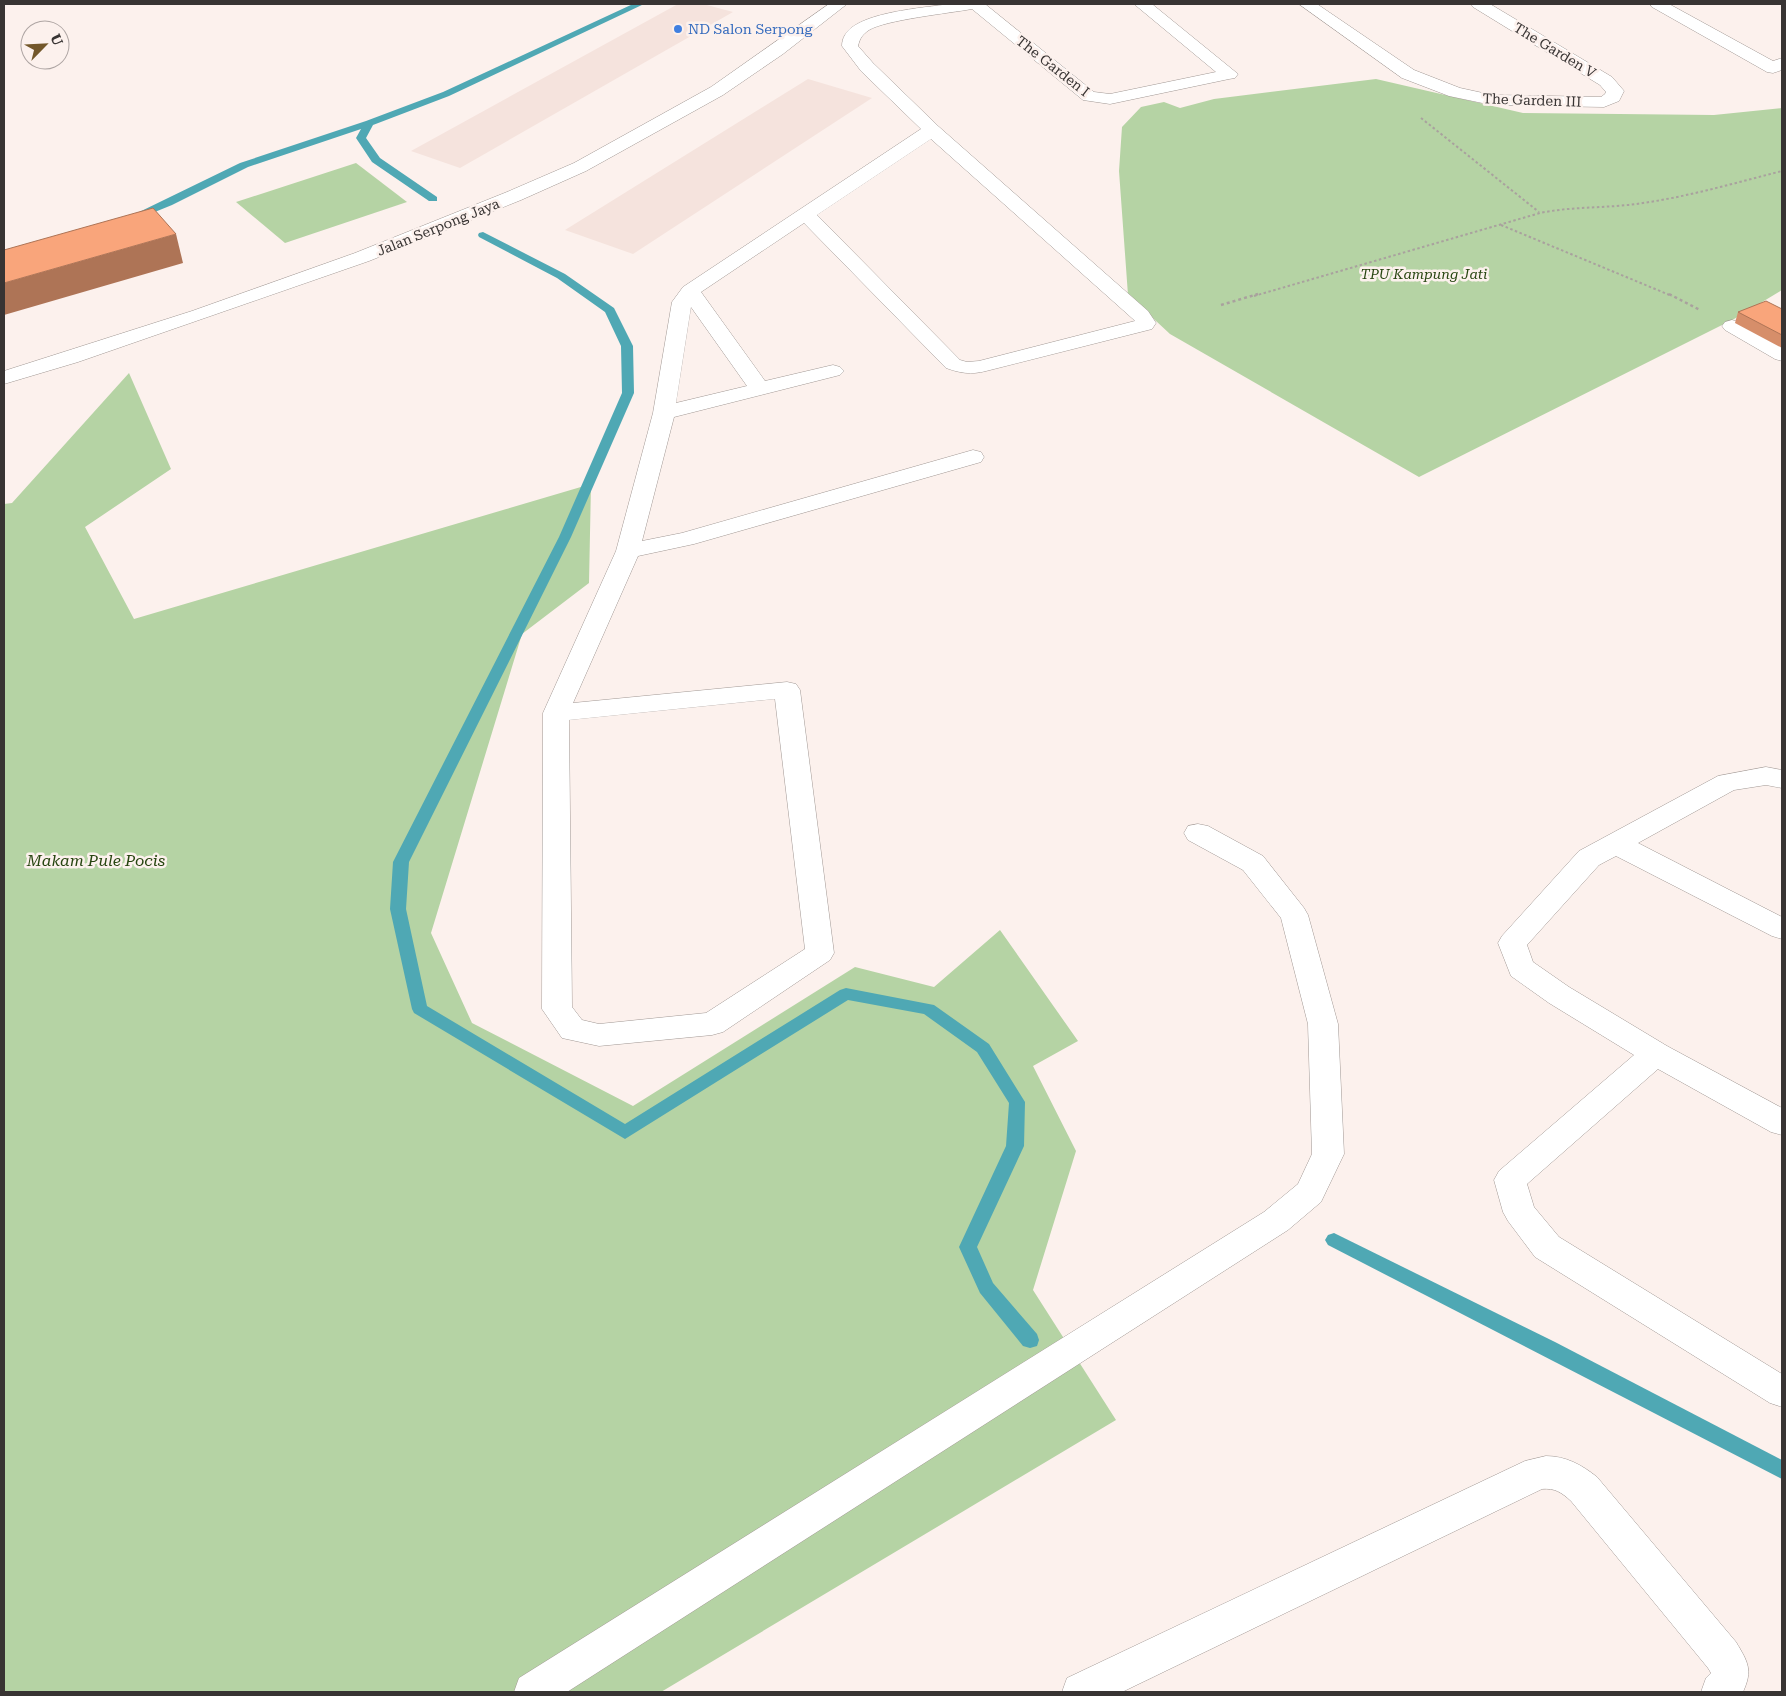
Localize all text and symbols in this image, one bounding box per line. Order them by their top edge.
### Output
street label: The Garden V [1511,19,1599,81]
north arrow [20,20,70,70]
place label: ND Salon Serpong [688,21,813,37]
marker: ND Salon Serpong [672,23,684,35]
text: U [47,32,66,48]
street label: The Garden I [1013,32,1093,100]
street label: The Garden III [1482,90,1582,110]
street label: Jalan Serpong Jaya [374,195,502,259]
park label: TPU Kampung Jati [1361,266,1487,282]
park label: Makam Pule Pocis [26,851,165,870]

